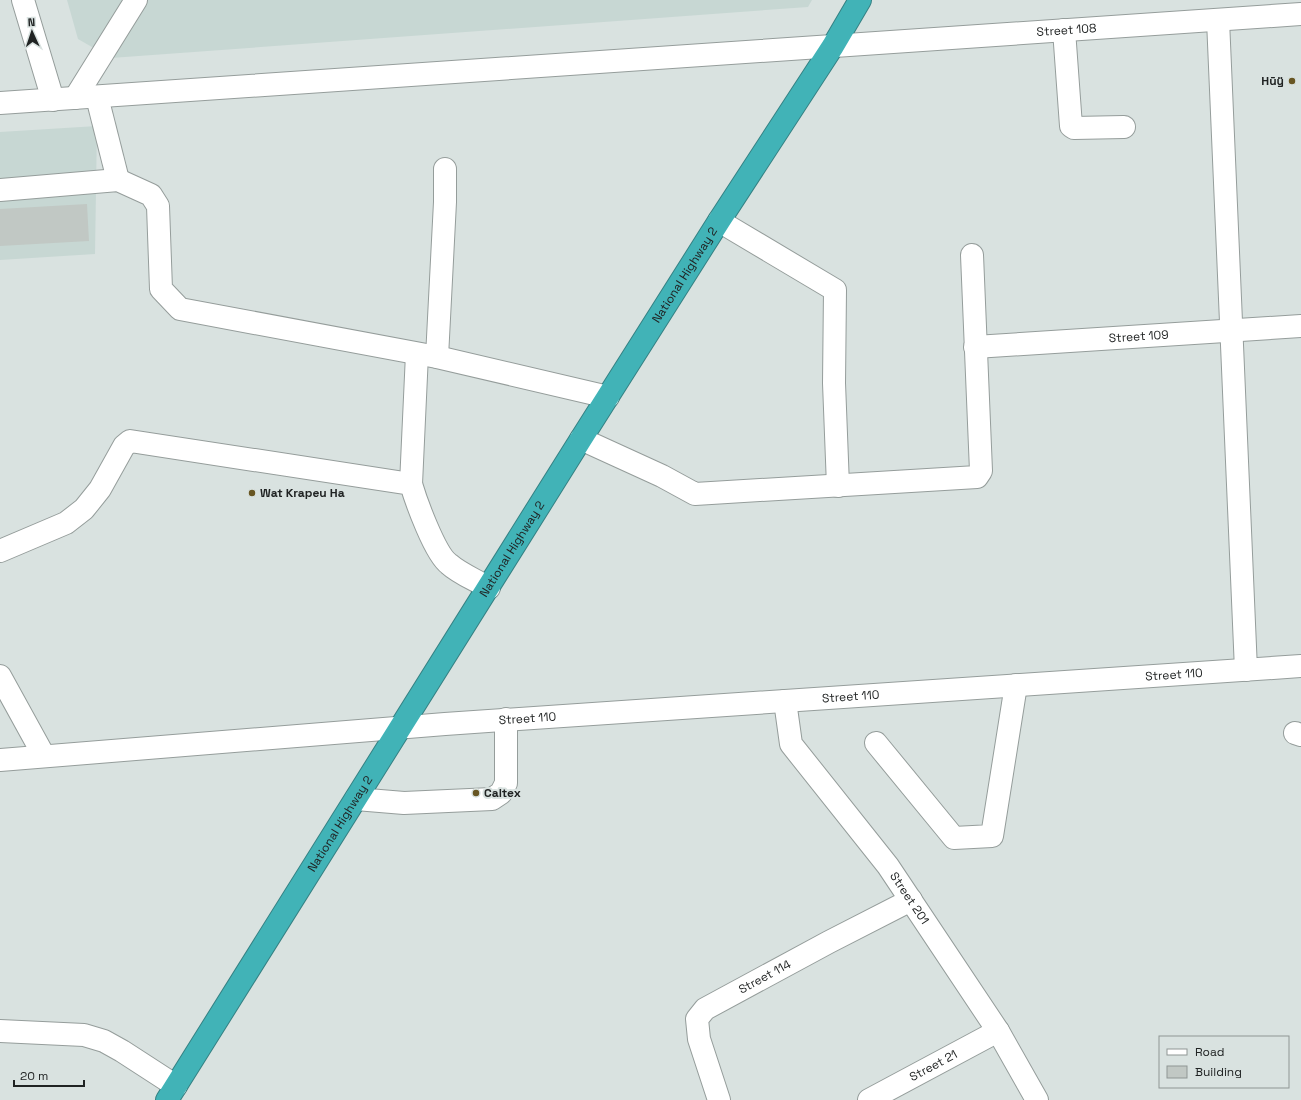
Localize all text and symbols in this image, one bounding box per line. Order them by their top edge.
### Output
north arrow [12,12,52,52]
text: N [27,15,36,29]
street label: Street 108 [1036,20,1097,40]
place label: Hūÿ [1261,73,1284,89]
marker: Hūÿ [1287,76,1297,86]
street label: National Highway 2 [648,224,721,326]
street label: Street 109 [1108,327,1169,346]
place label: Wat Krapeu Ha [260,485,345,501]
marker: Wat Krapeu Ha [247,488,257,498]
street label: National Highway 2 [476,498,548,600]
street label: Street 110 [1145,665,1203,685]
street label: Street 110 [821,687,880,706]
street label: Street 110 [498,708,557,728]
street label: National Highway 2 [304,773,376,875]
place label: Caltex [484,785,521,801]
marker: Caltex [471,788,481,798]
street label: Street 201 [886,869,933,928]
street label: Street 114 [736,956,794,997]
legend [1159,1036,1289,1088]
text: Road [1195,1044,1224,1060]
street label: Street 21 [907,1046,960,1085]
scale bar [14,1062,84,1088]
text: Building [1195,1064,1242,1080]
text: 20 m [20,1068,48,1084]

